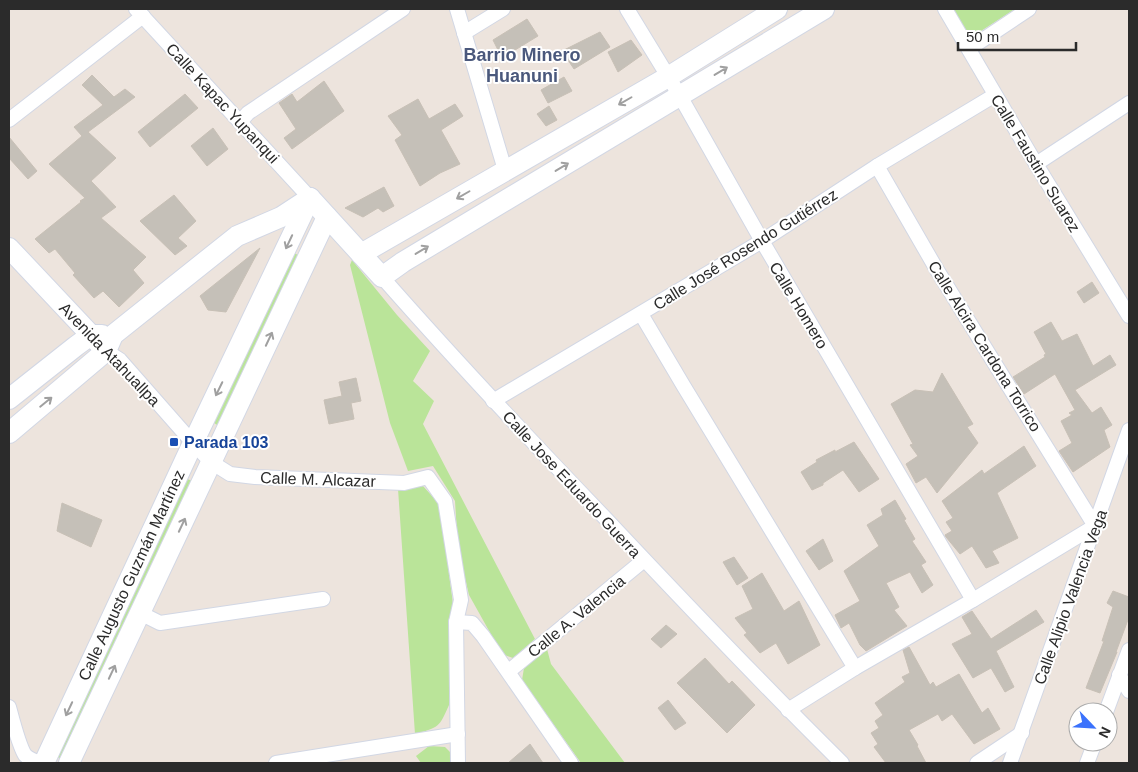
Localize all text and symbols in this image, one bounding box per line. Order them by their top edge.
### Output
scale bar [958,20,1076,52]
text: 50 m [966,28,999,45]
street label: Calle Kapac Yupanqui [163,40,282,167]
district label: Barrio Minero Huanuni [463,45,581,86]
one-way arrow [714,66,728,76]
street label: Calle Faustino Suarez [988,91,1083,235]
one-way arrow [618,96,633,106]
one-way arrow [554,162,568,172]
street label: Calle José Rosendo Gutiérrez [650,186,840,313]
one-way arrow [456,191,471,200]
one-way arrow [284,234,293,249]
one-way arrow [415,245,429,255]
street label: Calle Alcira Cardona Torrico [925,258,1044,435]
street label: Calle Homero [766,259,831,352]
street label: Avenida Atahuallpa [56,299,163,409]
one-way arrow [264,332,274,347]
one-way arrow [213,381,223,396]
one-way arrow [40,396,53,407]
street label: Calle Jose Eduardo Guerra [499,408,644,561]
place label: Parada 103 [184,434,269,451]
marker: Parada 103 [168,436,180,448]
street label: Calle Augusto Guzmán Martínez [75,467,188,683]
street label: Calle M. Alcazar [260,469,377,490]
street label: Calle Alipio Valencia Vega [1031,507,1110,687]
one-way arrow [177,517,187,532]
street label: Calle A. Valencia [524,572,628,661]
one-way arrow [108,664,118,679]
one-way arrow [64,701,73,716]
north arrow [1068,702,1118,752]
text: N [1095,725,1114,740]

